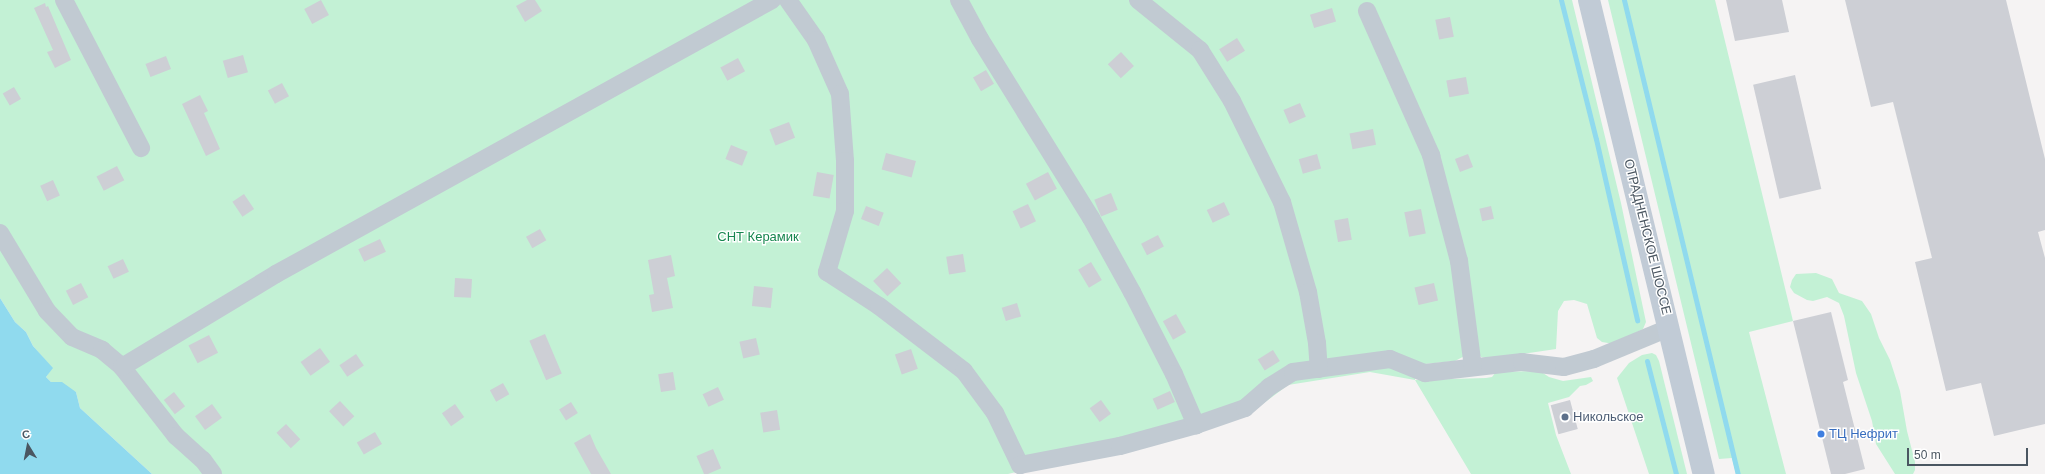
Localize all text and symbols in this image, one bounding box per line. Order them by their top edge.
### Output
street label: ОТРАДНЕНСКОЕ ШОССЕ [1620,158,1674,316]
park label: СНТ Керамик [717,229,799,245]
place label: Никольское [1573,409,1644,425]
marker: Никольское [1560,412,1570,422]
north arrow [8,426,48,466]
place label: ТЦ Нефрит [1829,426,1898,442]
text: С [21,428,31,441]
marker: ТЦ Нефрит [1816,429,1826,439]
scale bar [1909,440,2030,466]
text: 50 m [1914,448,1941,462]

